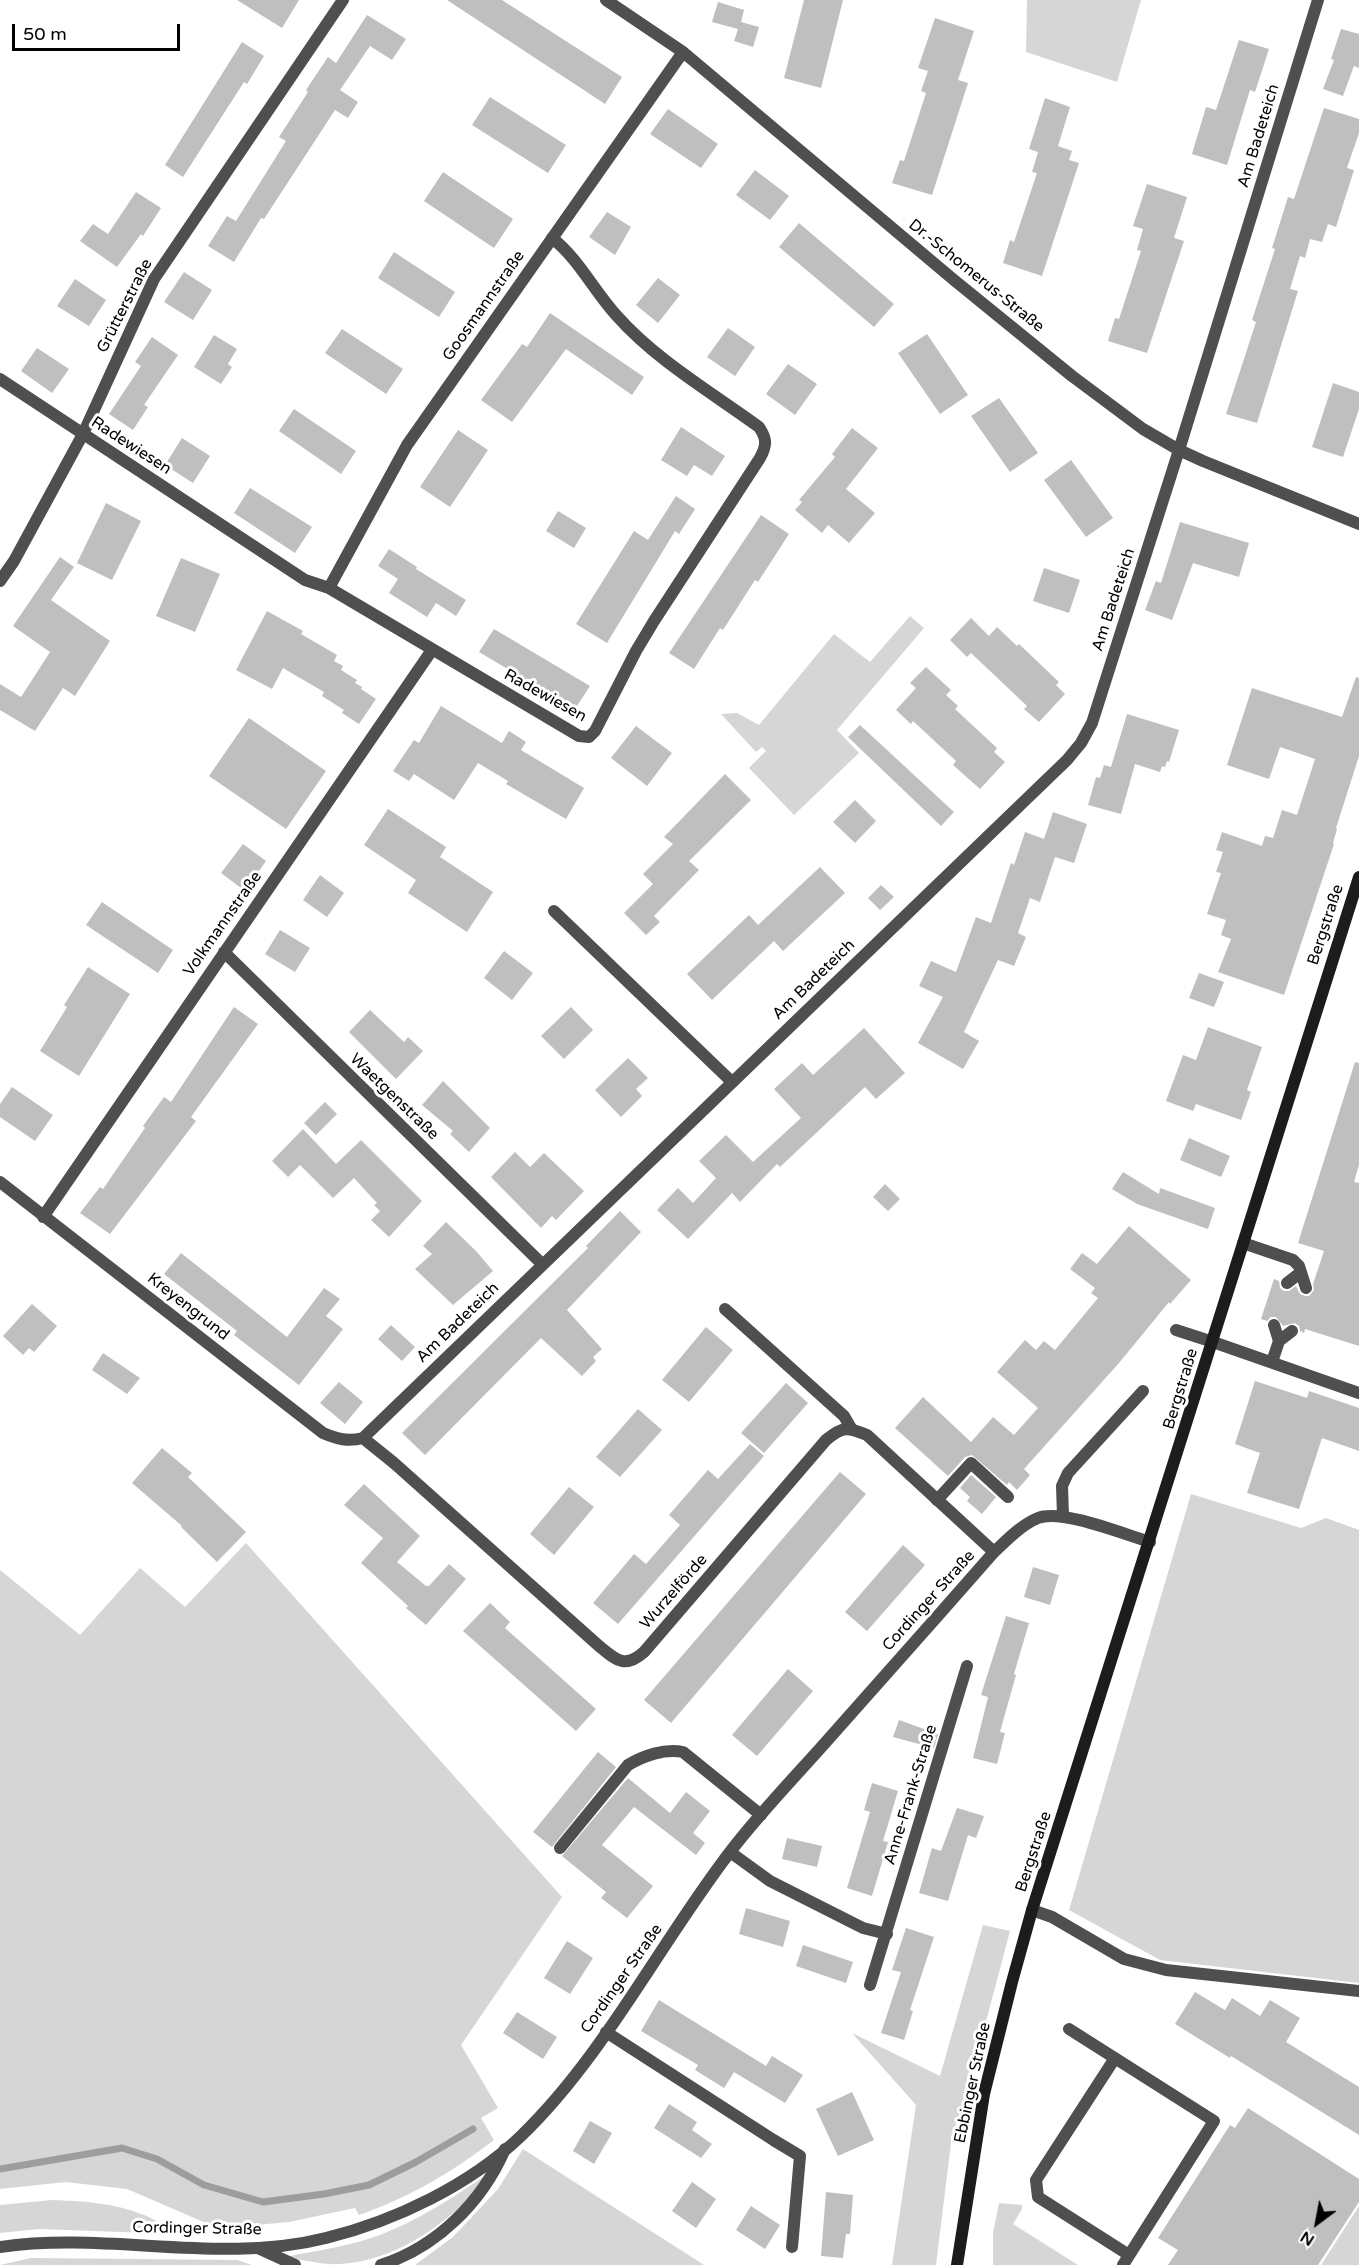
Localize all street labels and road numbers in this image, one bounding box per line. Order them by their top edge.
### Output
street label: Am Badeteich [1234,82,1284,190]
street label: Dr.-Schomerus-Straße [904,215,1048,337]
street label: Goosmannstraße [439,247,529,365]
street label: Grütterstraße [93,256,157,356]
street label: Radewiesen [87,413,175,479]
street label: Am Badeteich [1088,546,1140,654]
street label: Radewiesen [500,665,590,727]
street label: Volkmannstraße [180,868,266,980]
street label: Bergstraße [1304,882,1348,968]
street label: Am Badeteich [769,936,859,1024]
street label: Waetgenstraße [346,1050,442,1144]
street label: Kreyengrund [143,1269,233,1345]
street label: Am Badeteich [413,1279,503,1367]
street label: Bergstraße [1160,1346,1202,1432]
street label: Cordinger Straße [879,1547,979,1655]
street label: Wurzelförde [636,1551,712,1633]
street label: Anne-Frank-Straße [881,1723,941,1867]
street label: Bergstraße [1012,1809,1056,1895]
street label: Cordinger Straße [577,1921,667,2037]
street label: Ebbinger Straße [951,2021,995,2145]
street label: Cordinger Straße [132,2218,262,2240]

